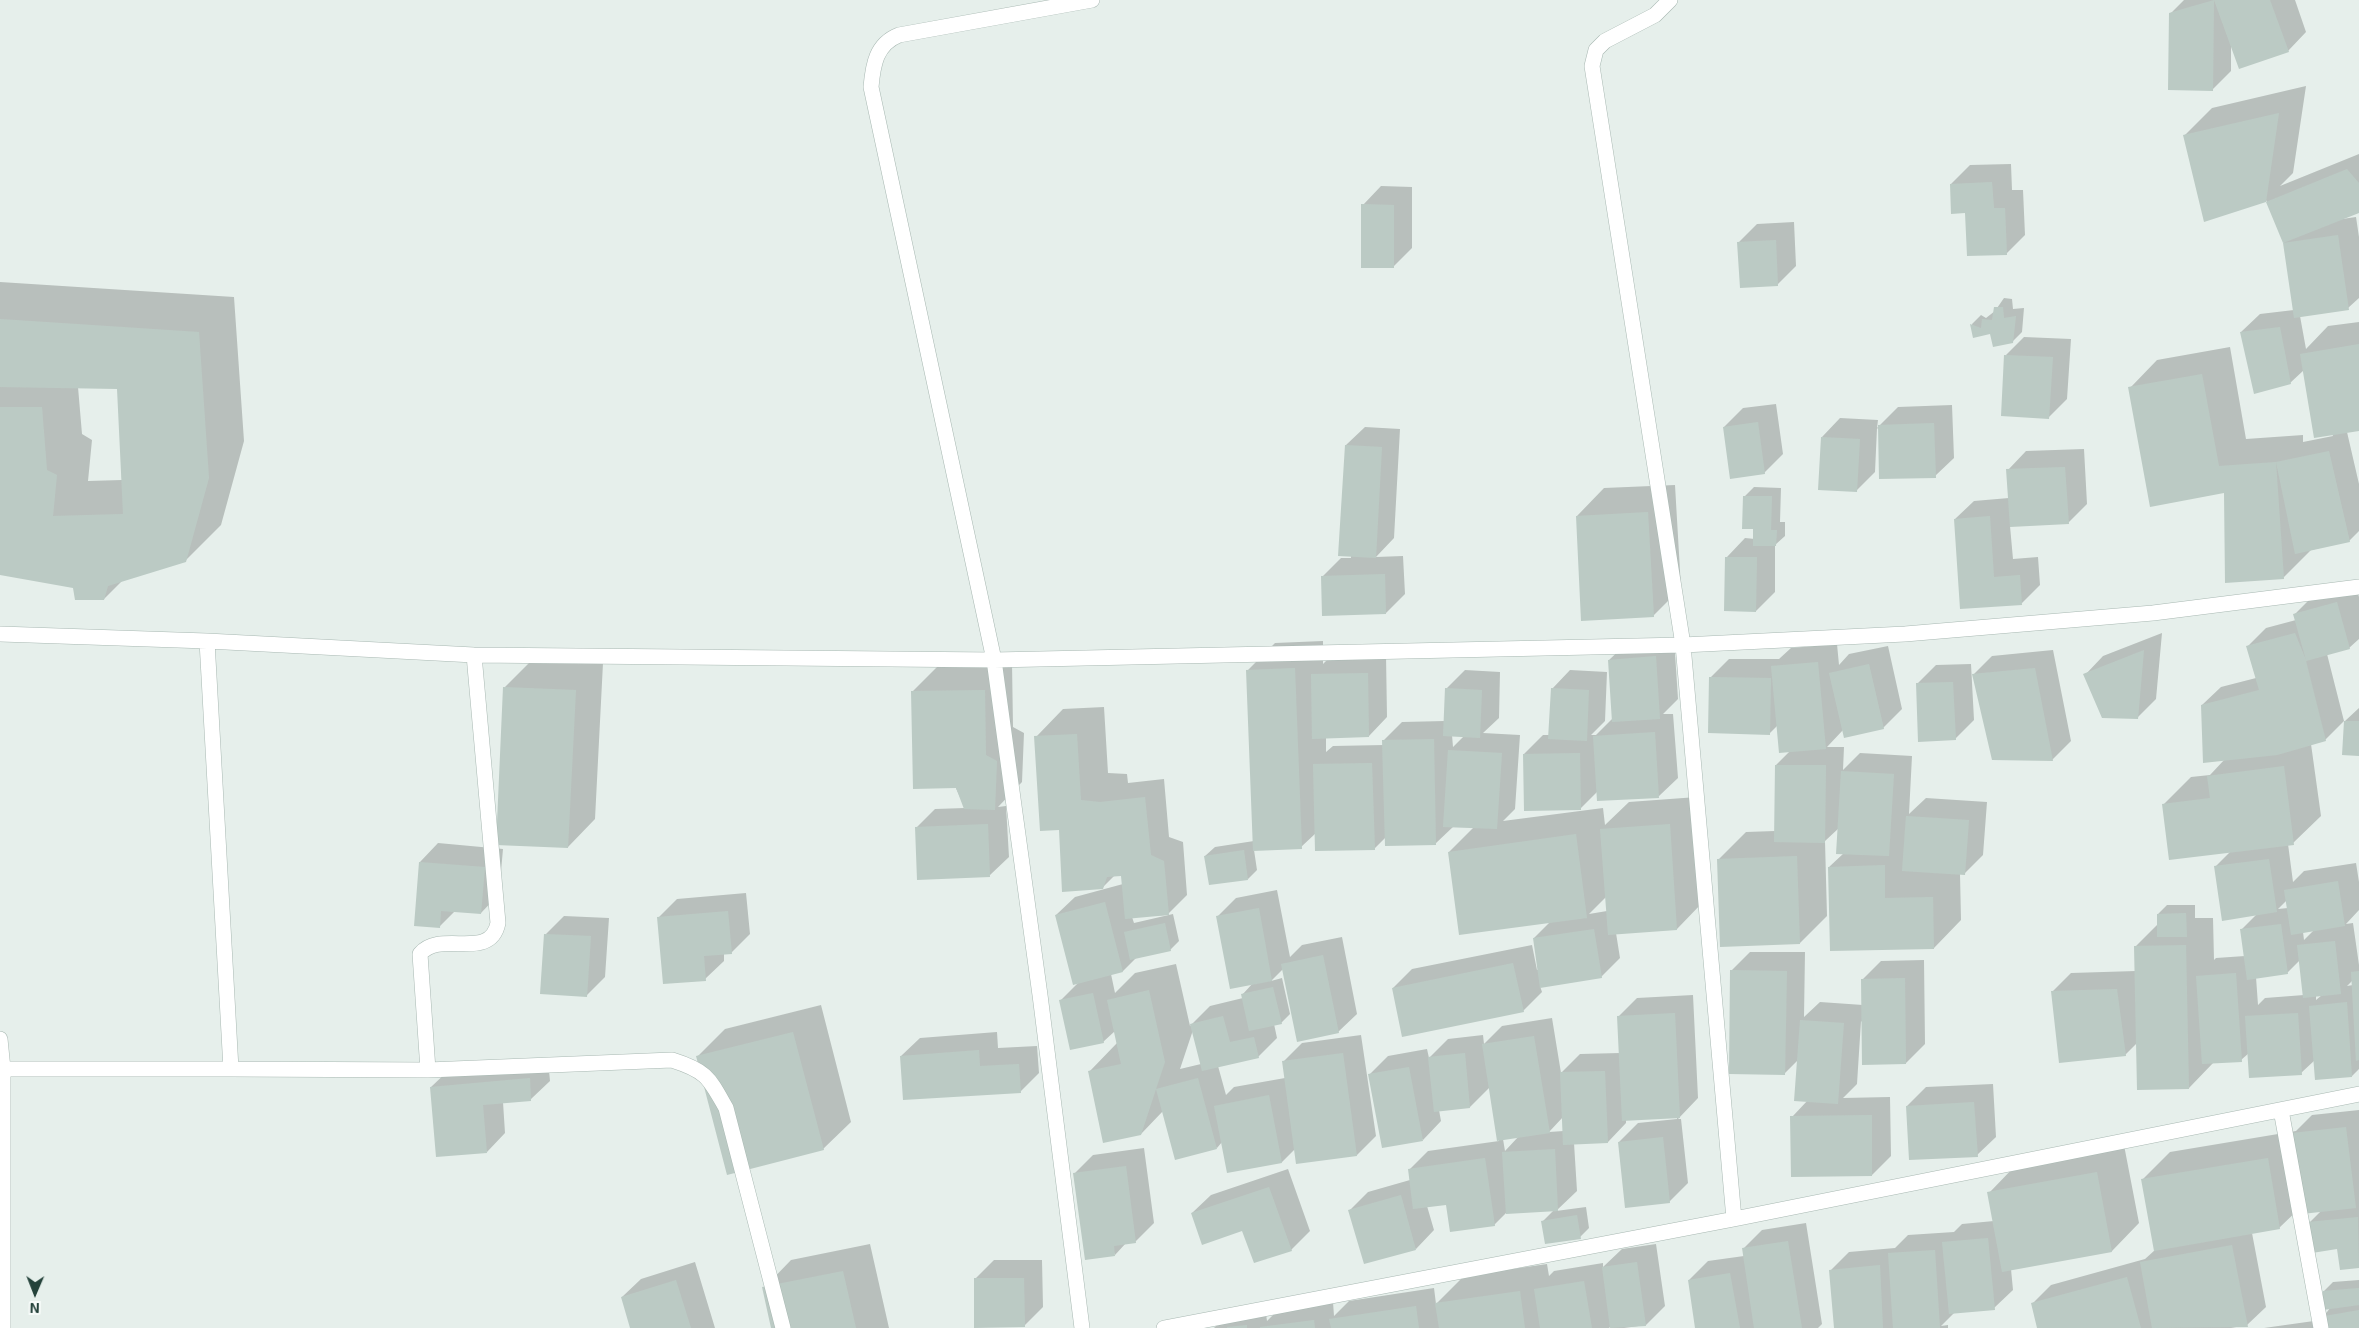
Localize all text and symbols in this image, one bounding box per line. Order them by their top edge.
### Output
north arrow [10,1268,60,1318]
text: N [30,1300,40,1317]

